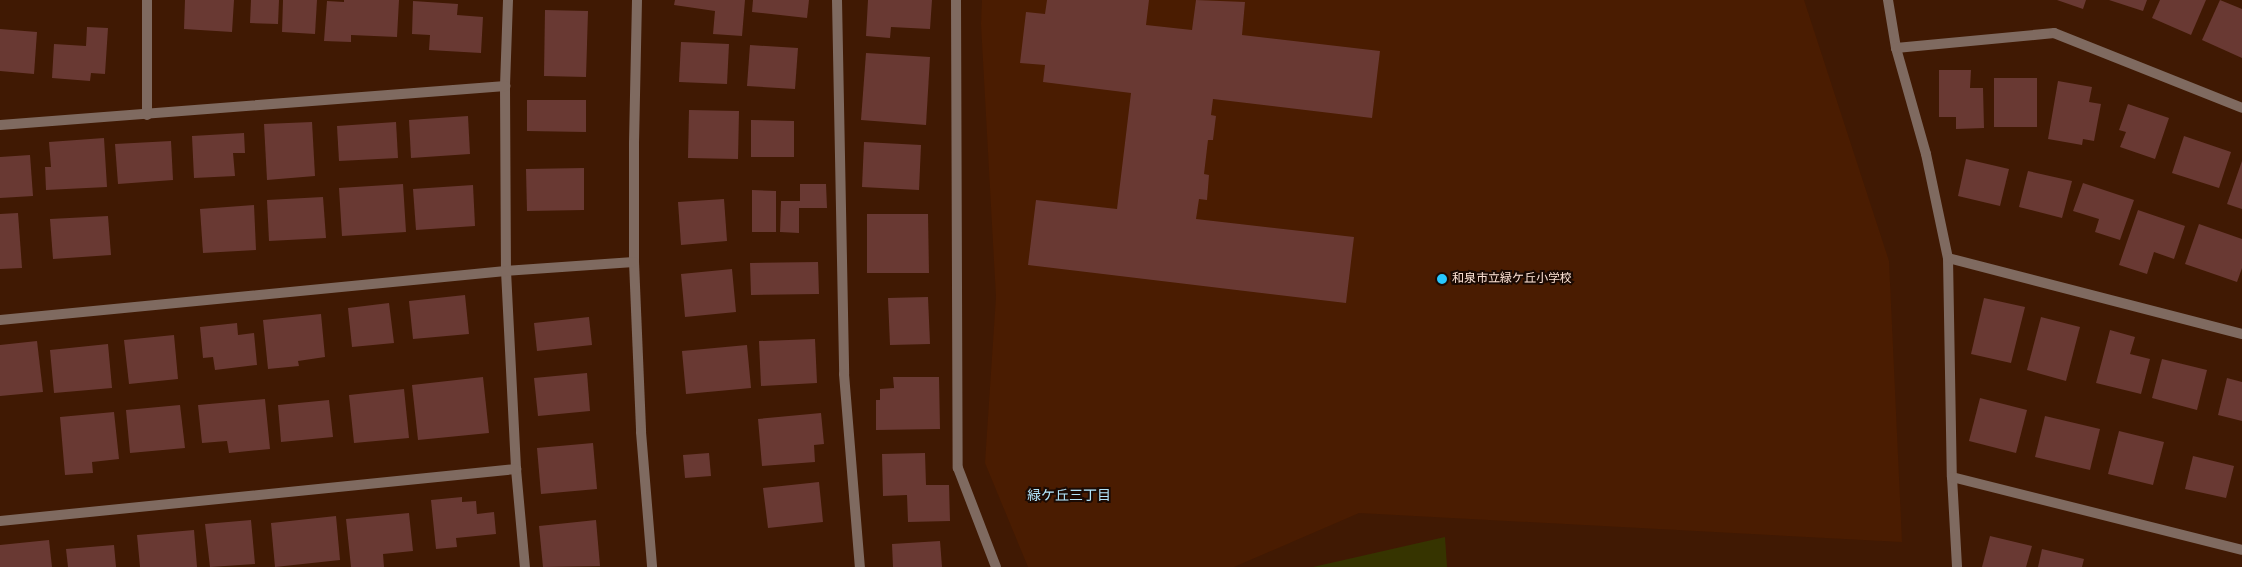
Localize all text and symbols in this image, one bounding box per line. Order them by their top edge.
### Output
place label: 和泉市立緑ケ丘小学校 [1452,272,1572,286]
marker: 和泉市立緑ケ丘小学校 [1436,273,1448,285]
district label: 緑ケ丘三丁目 [1027,487,1111,503]

